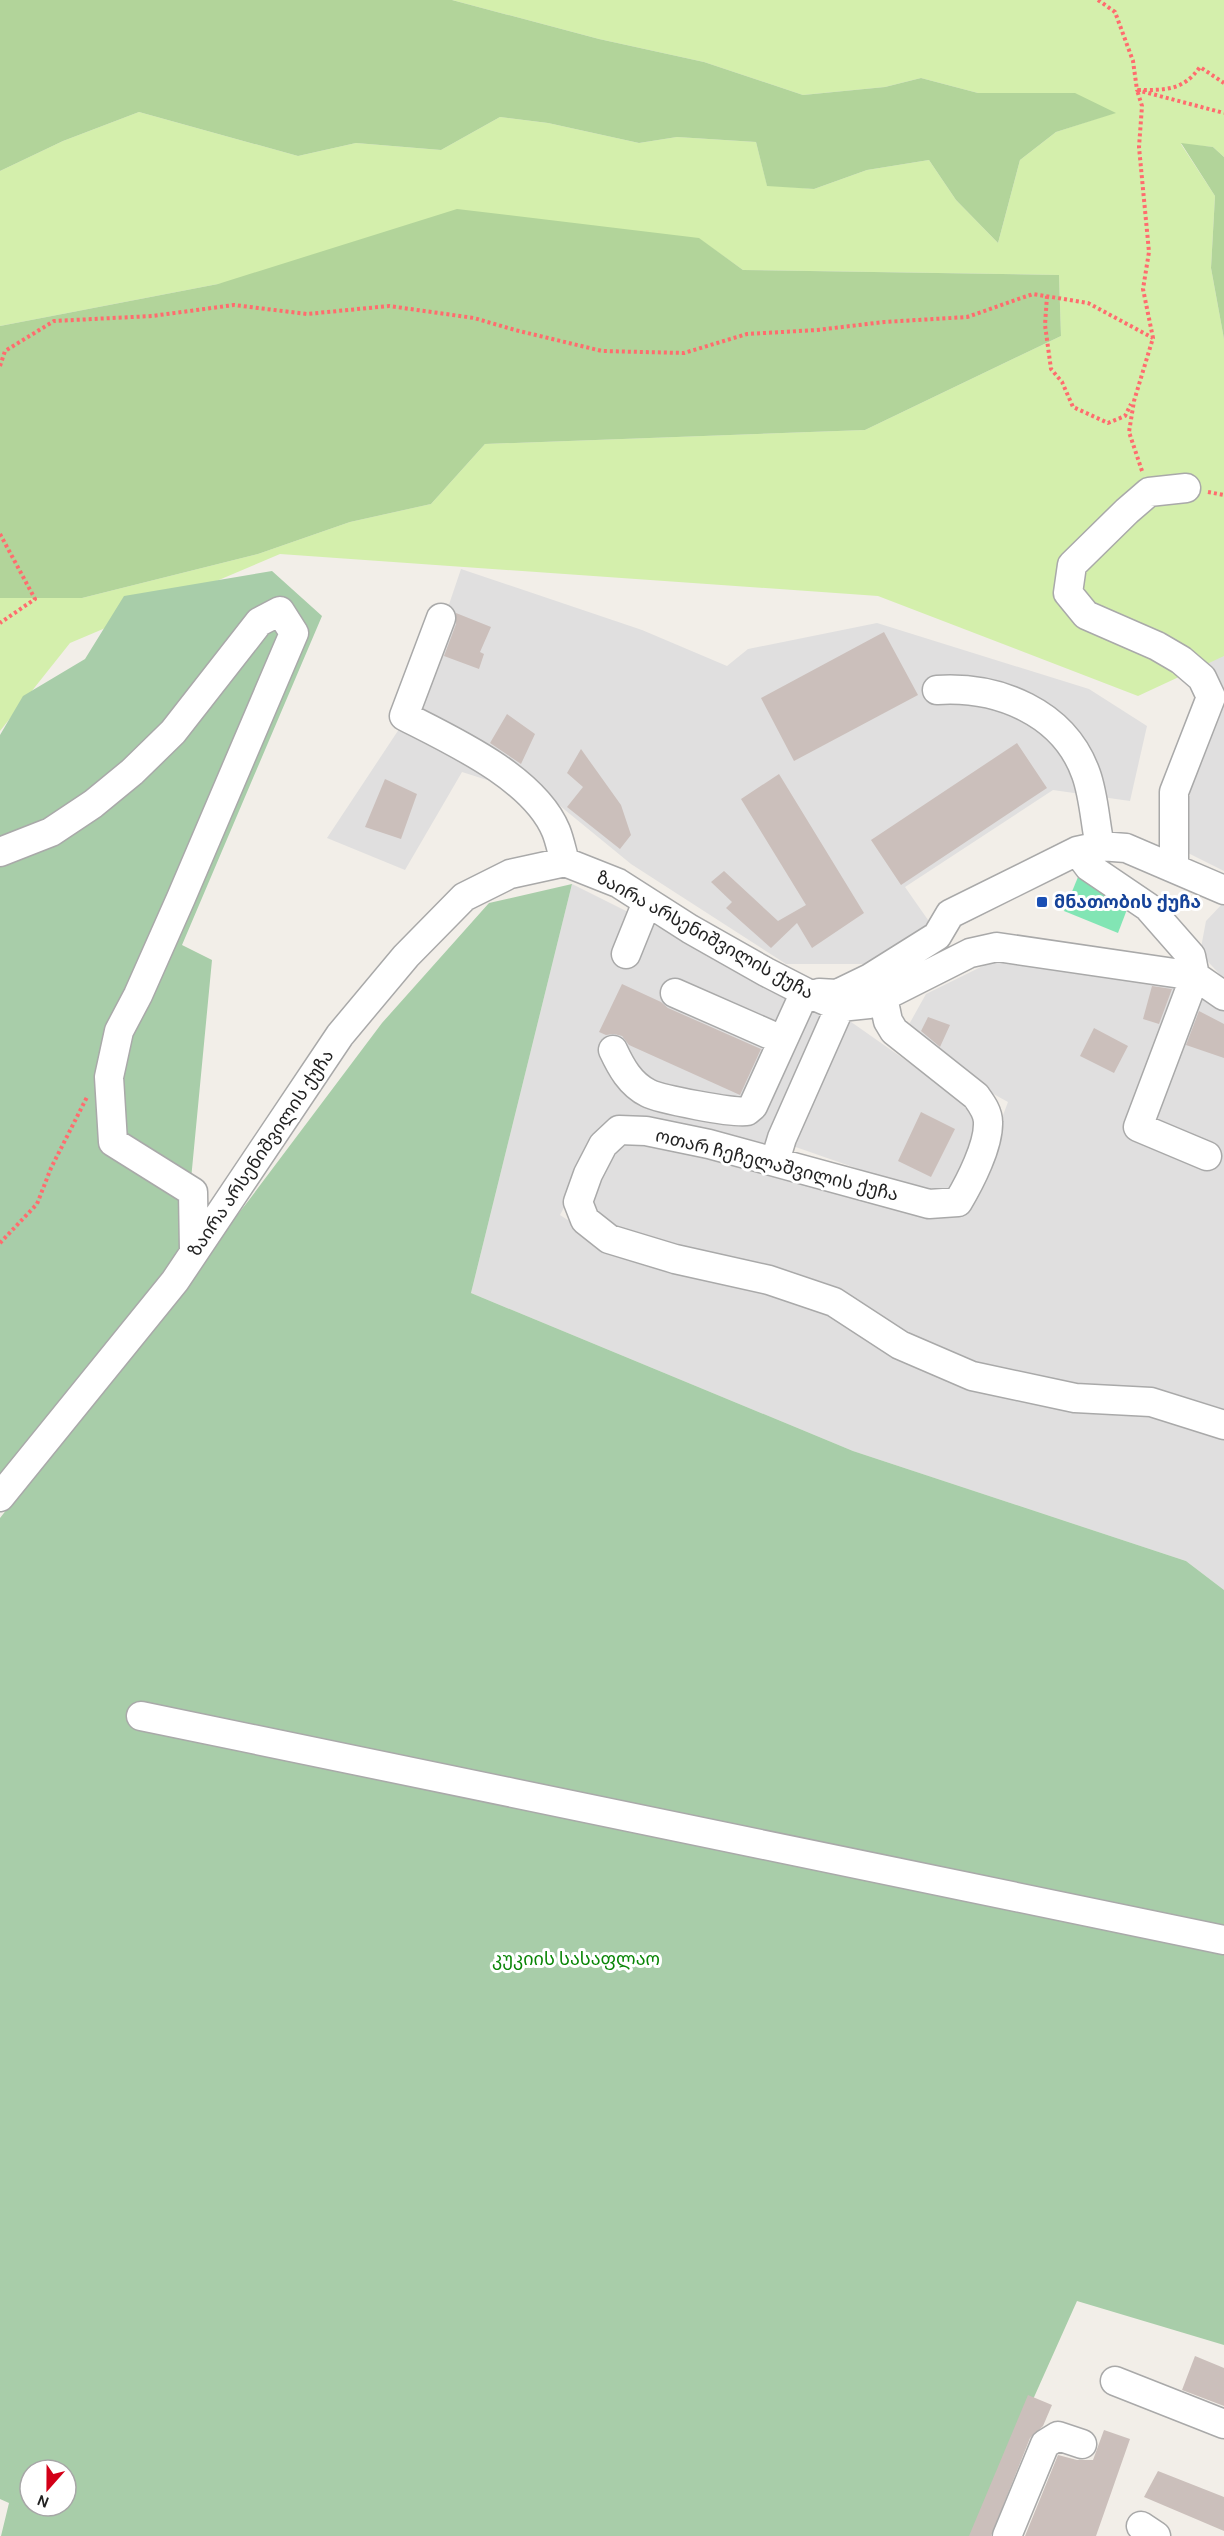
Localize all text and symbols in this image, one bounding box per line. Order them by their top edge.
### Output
street label: ზაირა არსენიშვილის ქუჩა [593,866,817,1004]
place label: მნათობის ქუჩა [1054,891,1201,913]
marker: მნათობის ქუჩა [1035,895,1049,909]
street label: ზაირა არსენიშვილის ქუჩა [183,1045,339,1261]
street label: ოთარ ჩეჩელაშვილის ქუჩა [653,1124,901,1206]
park label: კუკიის სასაფლაო [492,1948,660,1970]
north arrow [18,2458,78,2518]
text: N [34,2491,52,2512]

